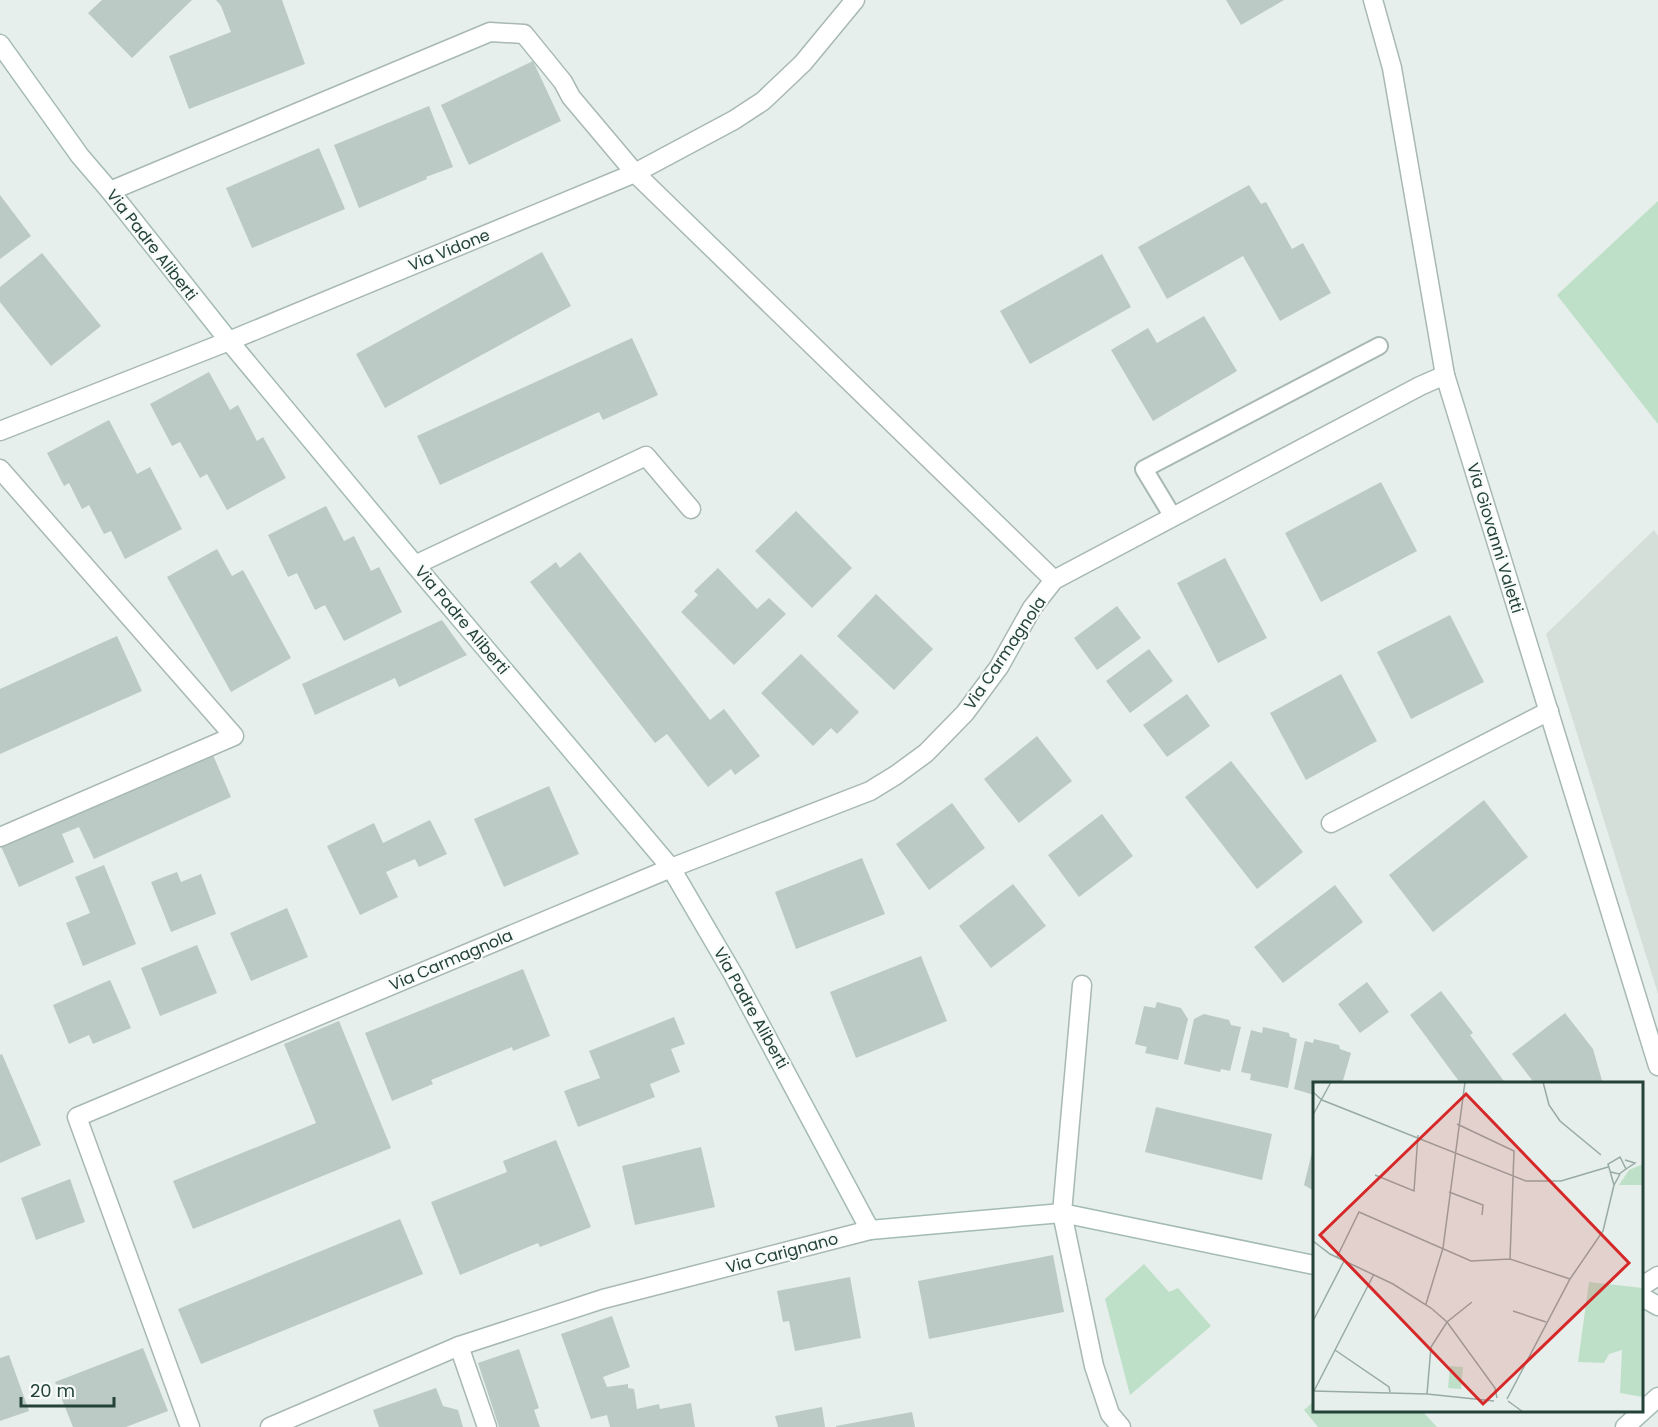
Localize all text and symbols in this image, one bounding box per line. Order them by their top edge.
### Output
street label: Via Padre Aliberti [101,184,203,306]
street label: Via Vidone [405,223,493,277]
street label: Via Giovanni Valetti [1461,460,1529,616]
street label: Via Padre Aliberti [409,561,515,679]
street label: Via Carmagnola [958,592,1052,714]
street label: Via Carmagnola [386,924,516,996]
street label: Via Padre Aliberti [708,943,794,1073]
inset map [1313,1082,1643,1412]
street label: Via Carignano [723,1227,841,1279]
scale bar [21,1370,114,1408]
text: 20 m [30,1378,75,1403]

